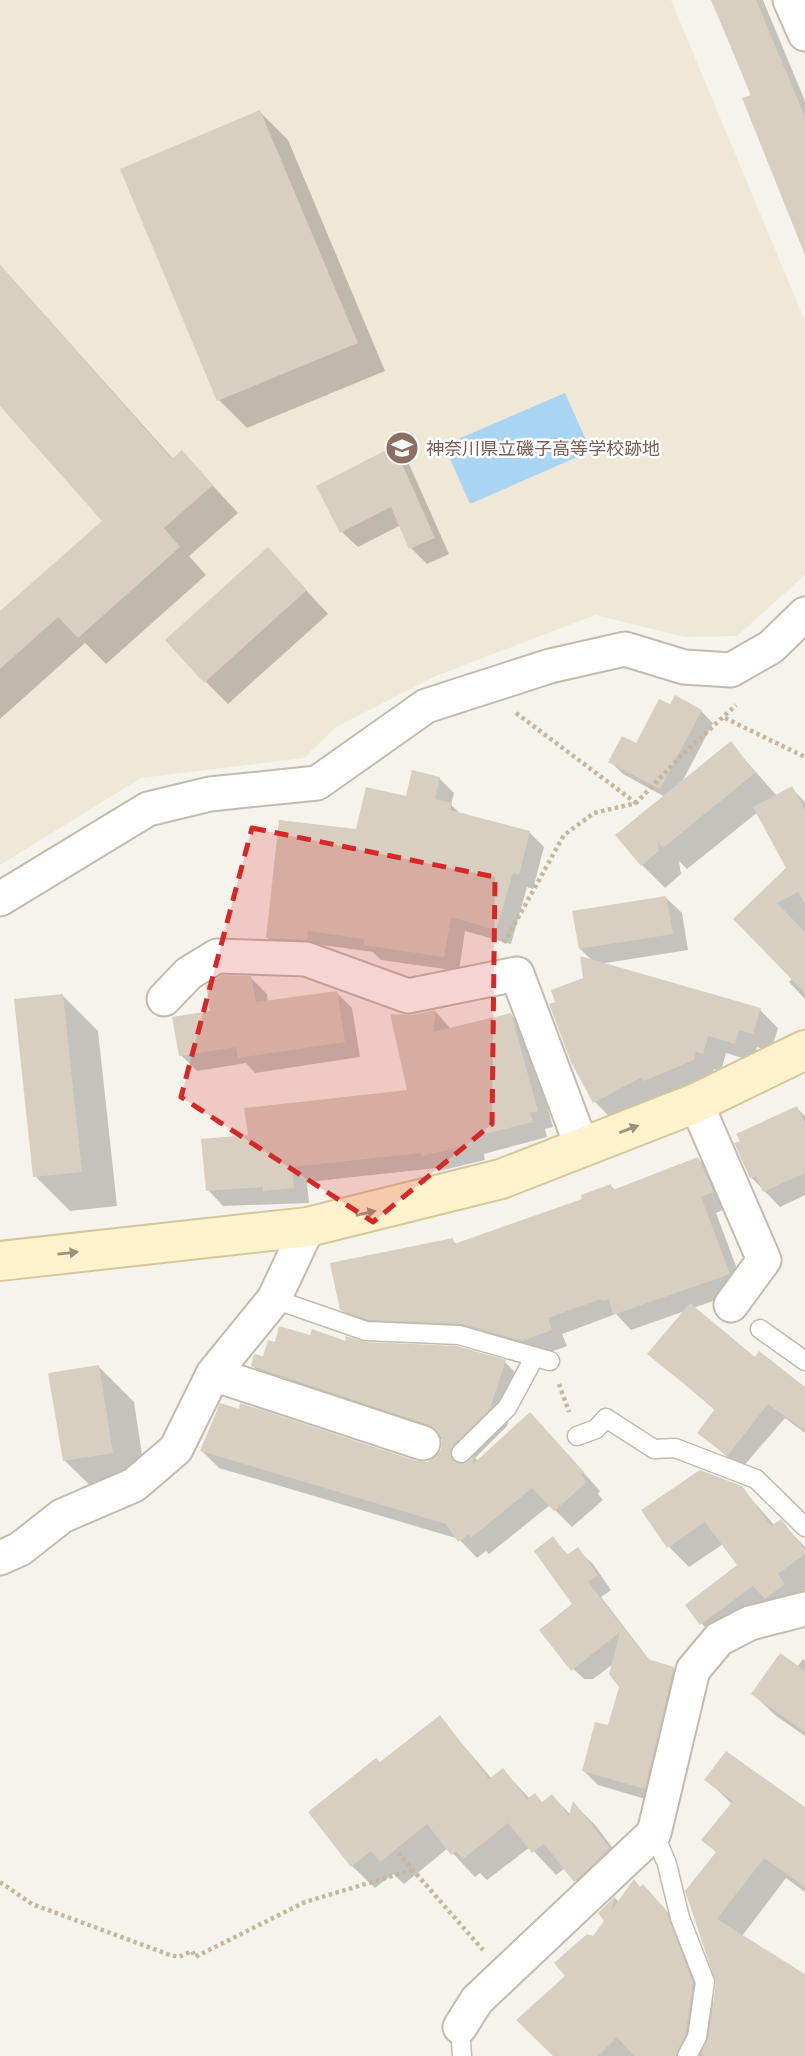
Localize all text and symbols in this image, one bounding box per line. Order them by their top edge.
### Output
school or university icon: 神奈川県立磯子高等学校跡地 [383,429,421,467]
place label: 神奈川県立磯子高等学校跡地 [426,437,660,460]
one-way arrow [618,1124,639,1135]
one-way arrow [355,1207,377,1218]
one-way arrow [57,1247,79,1258]

